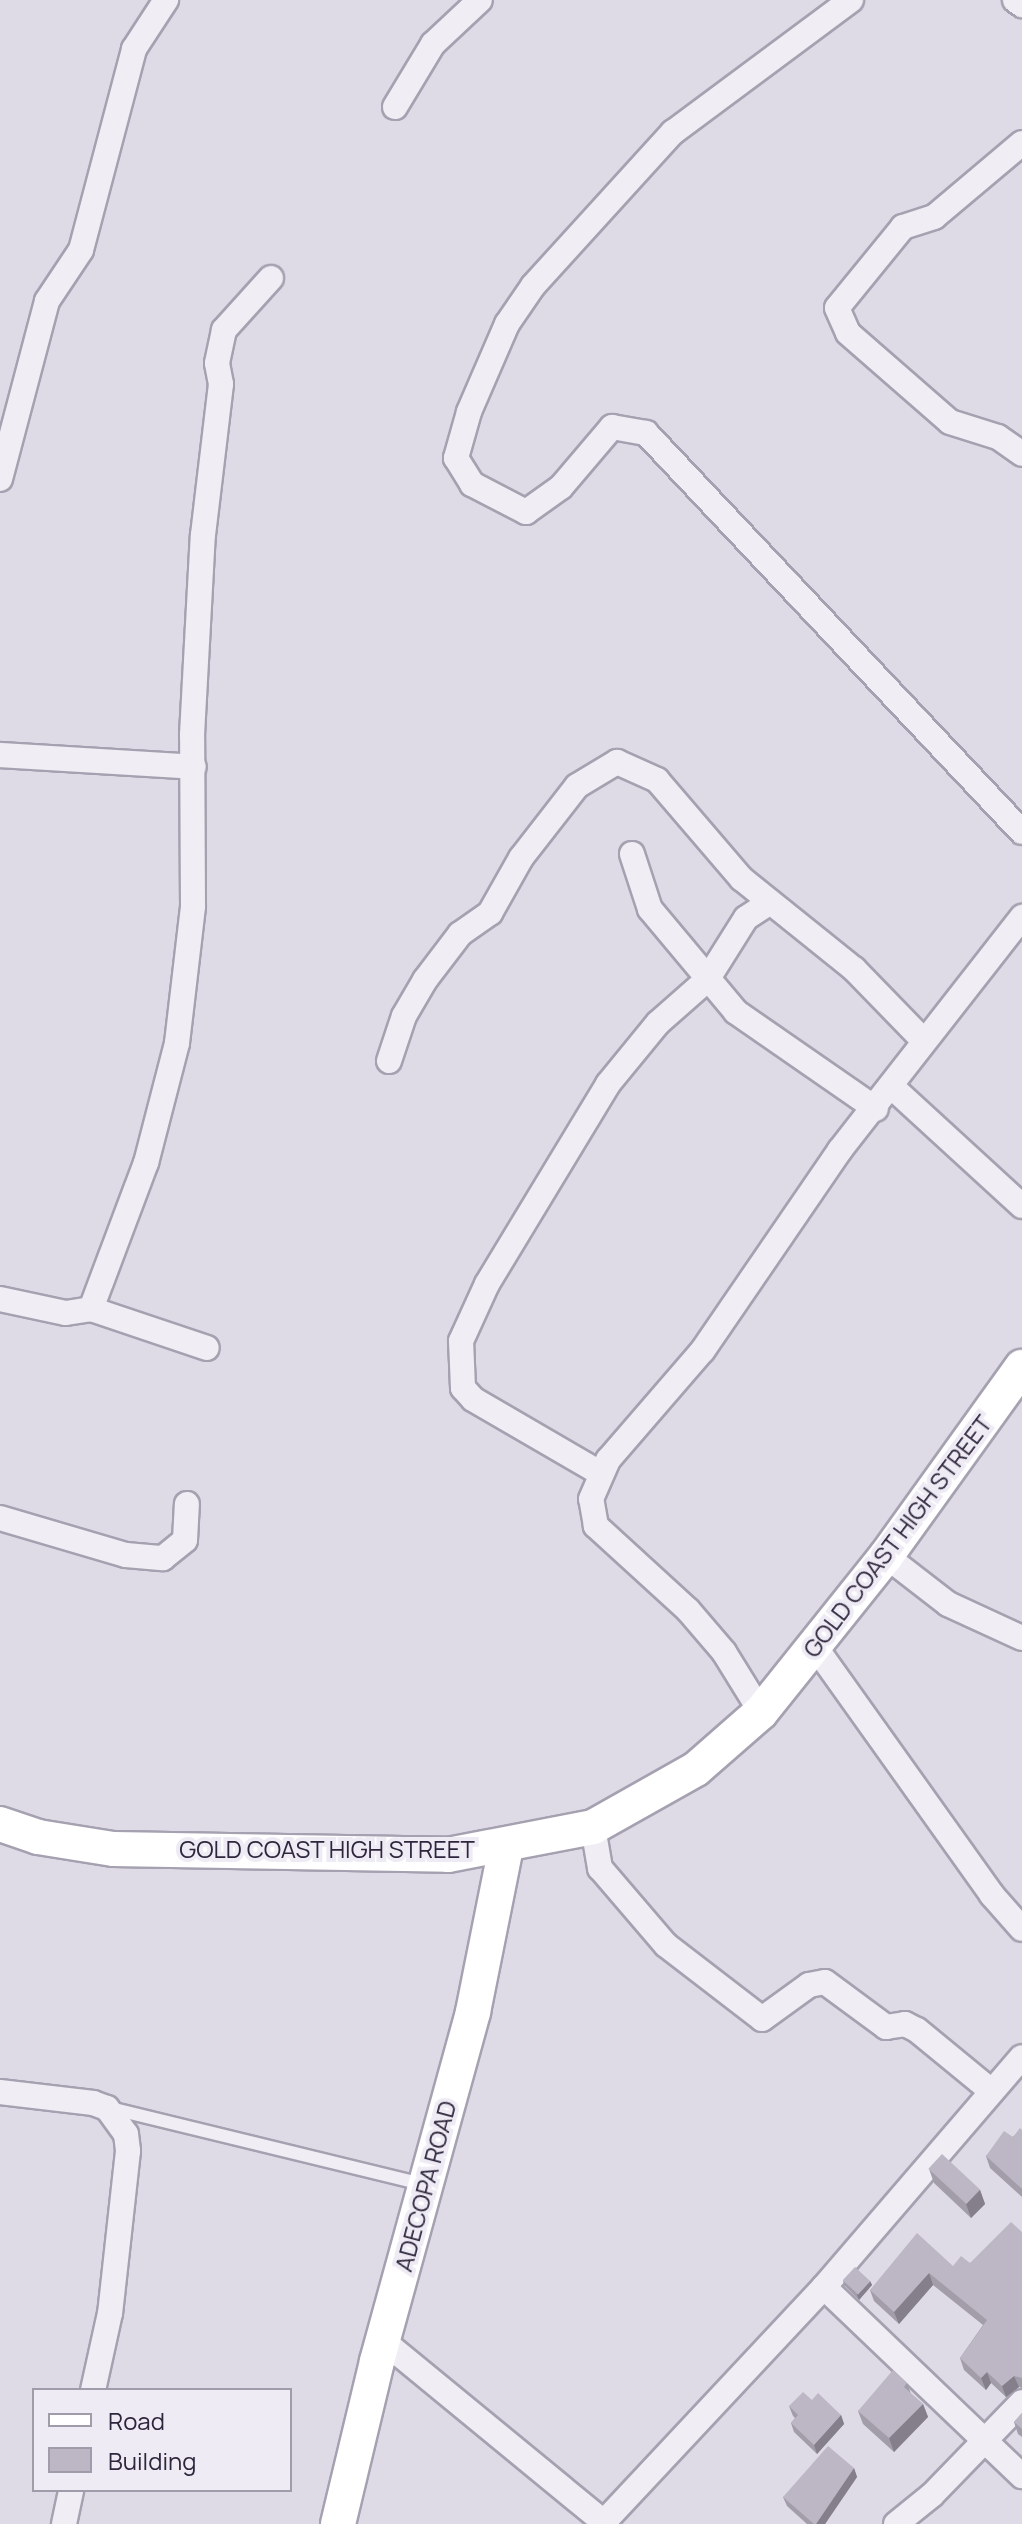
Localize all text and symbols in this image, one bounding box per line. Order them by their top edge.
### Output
street label: GOLD COAST HIGH STREET [796,1409,998,1663]
street label: GOLD COAST HIGH STREET [179,1835,475,1863]
street label: ADECOPA ROAD [388,2097,462,2275]
legend [32,2388,292,2492]
text: Road [108,2404,165,2437]
text: Building [108,2444,196,2477]

